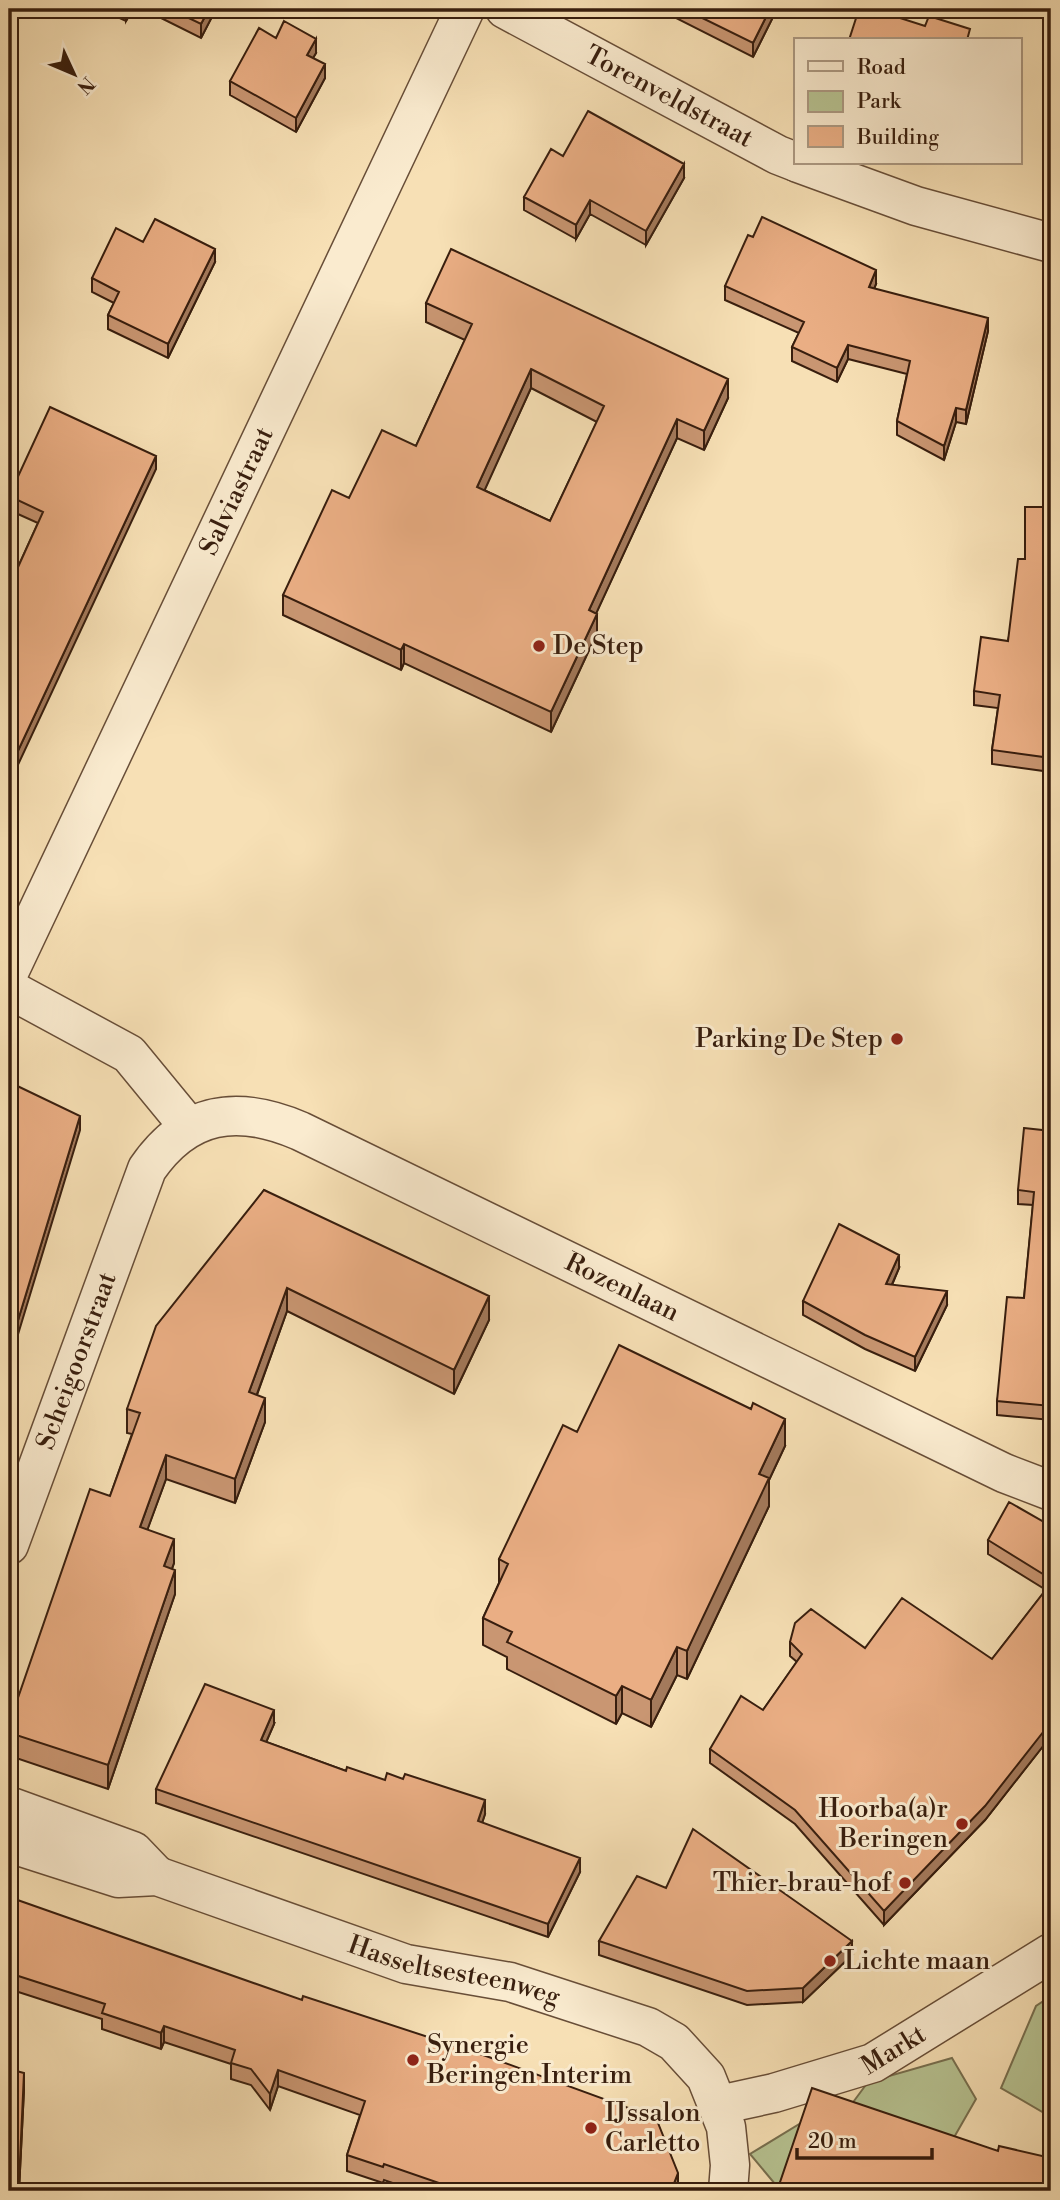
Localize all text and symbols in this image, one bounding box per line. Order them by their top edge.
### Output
north arrow [38,38,108,108]
legend [794,38,1021,164]
street label: Torenveldstraat [580,39,758,155]
text: Road [857,55,906,81]
text: N [72,71,99,99]
text: Park [857,89,902,115]
text: Building [856,125,939,151]
street label: Salviastraat [193,422,281,560]
place label: De Step [553,630,644,662]
marker: De Step [531,638,547,654]
place label: Parking De Step [695,1023,883,1055]
marker: Parking De Step [889,1031,905,1047]
street label: Rozenlaan [560,1246,684,1329]
street label: Scheigoorstraat [29,1268,124,1454]
place label: Hoorba(a)r Beringen [818,1793,948,1855]
marker: Hoorba(a)r Beringen [954,1816,970,1832]
place label: Thier-brau-hof [713,1867,893,1899]
marker: Thier-brau-hof [897,1875,913,1891]
street label: Hasseltsesteenweg [343,1929,565,2013]
place label: Lichte maan [844,1945,990,1977]
marker: Lichte maan [822,1953,838,1969]
street label: Markt [856,2018,932,2082]
place label: Synergie Beringen Interim [426,2029,632,2091]
marker: Synergie Beringen Interim [405,2052,421,2068]
place label: IJssalon Carletto [605,2097,701,2159]
scale bar [797,2116,932,2160]
marker: IJssalon Carletto [583,2120,599,2136]
text: 20 m [808,2129,857,2155]

